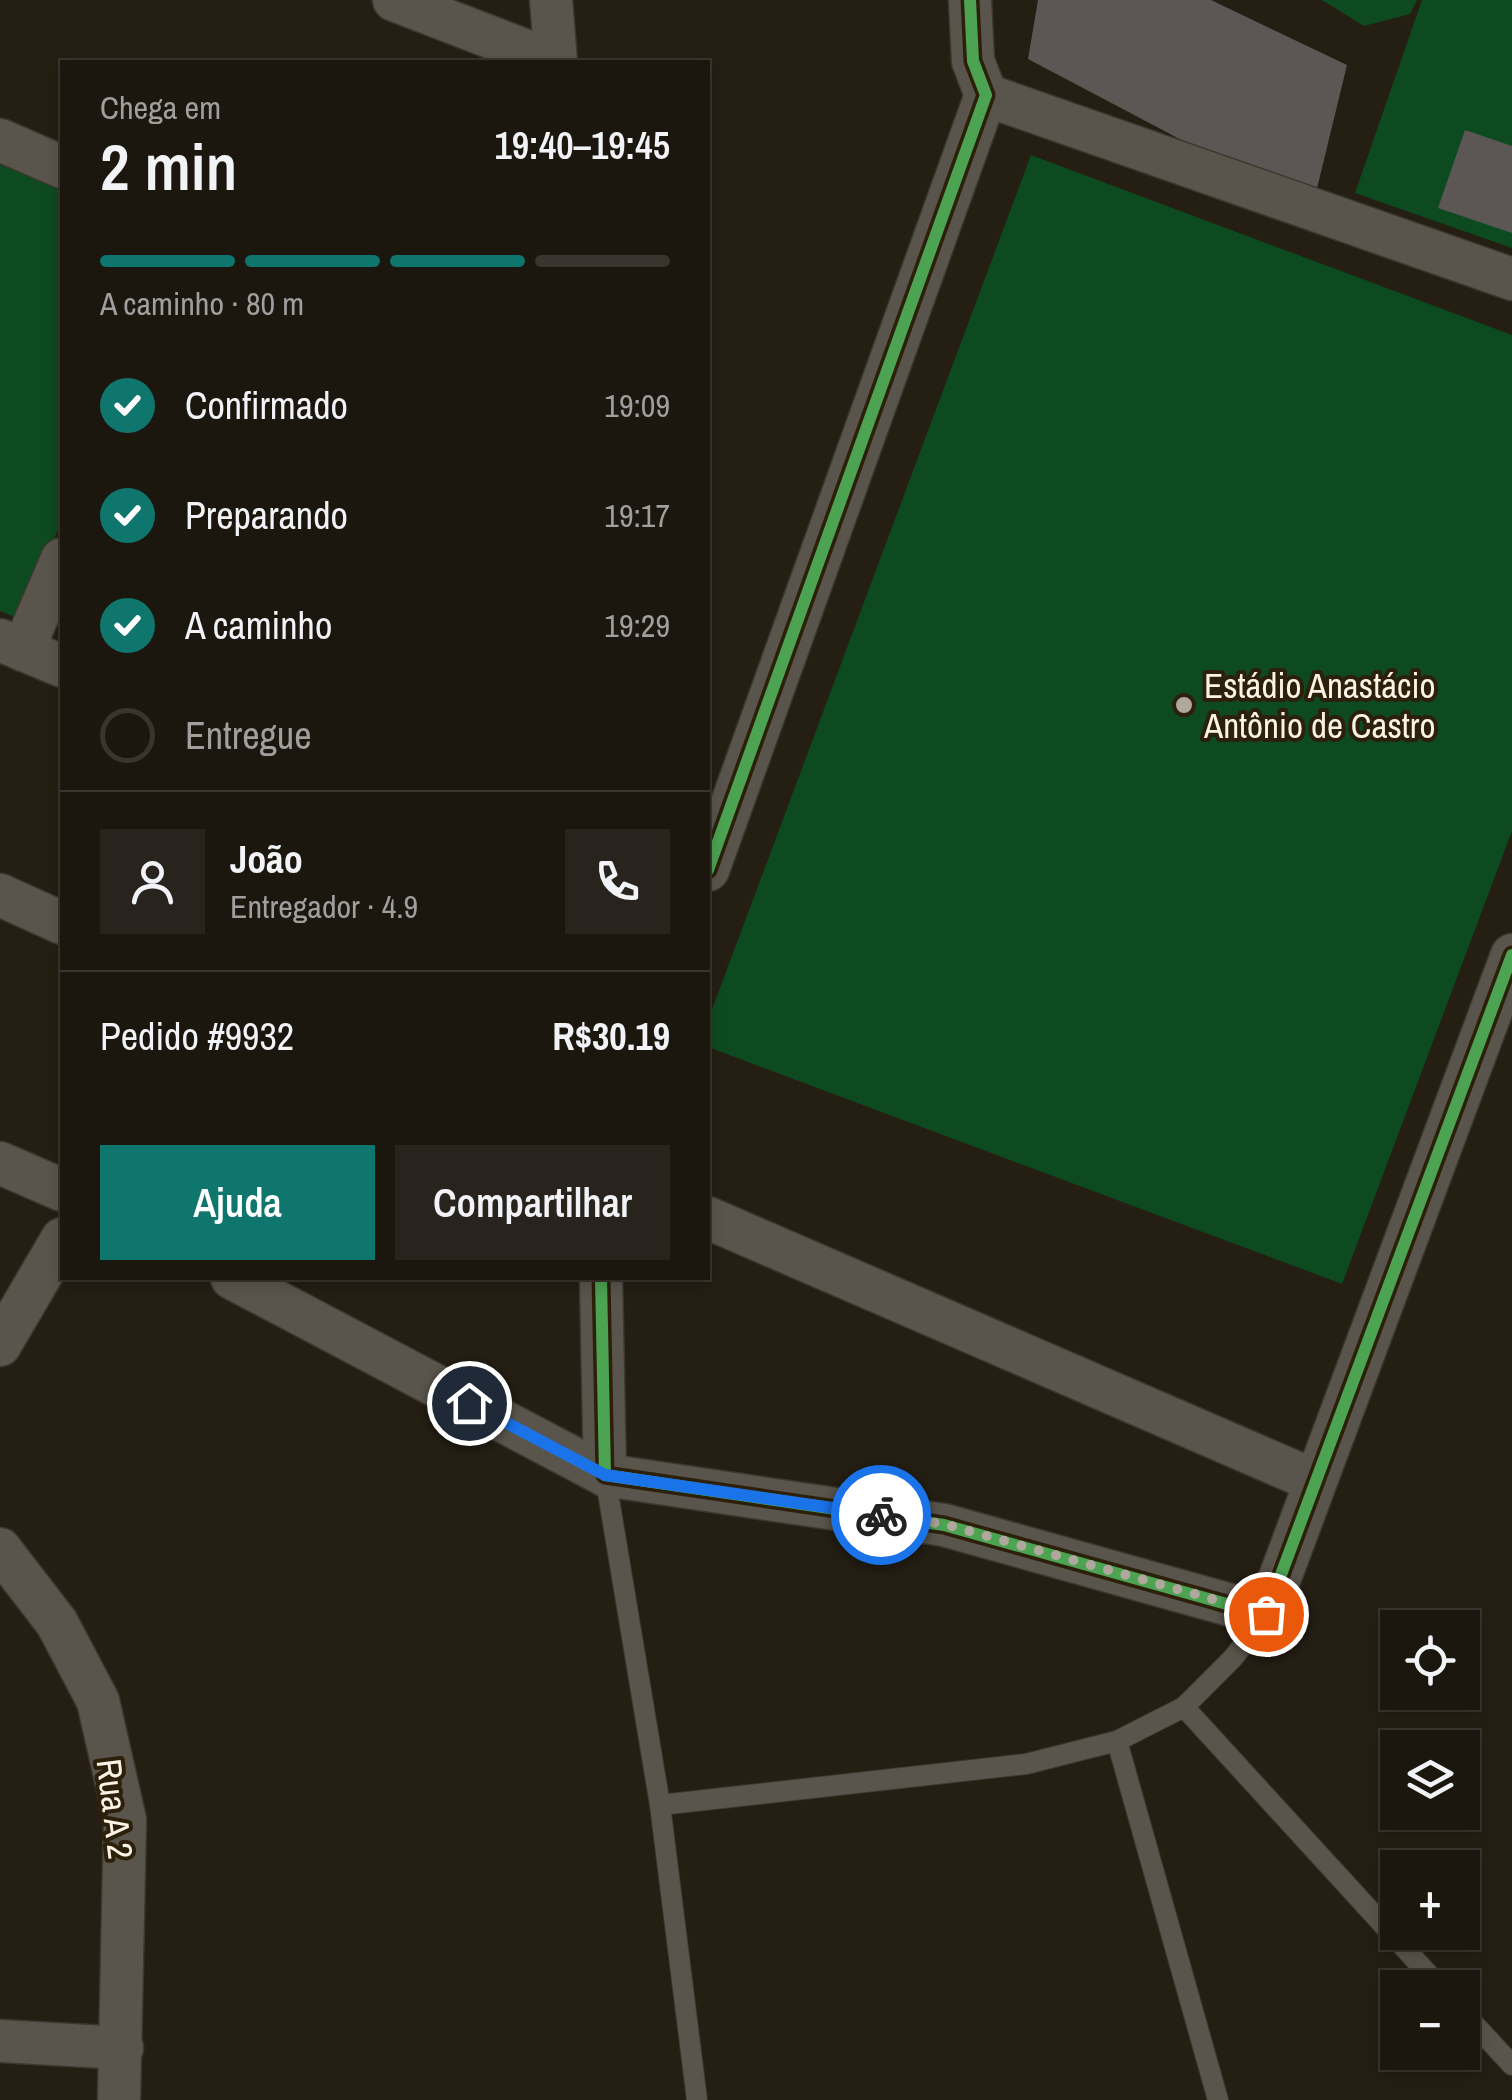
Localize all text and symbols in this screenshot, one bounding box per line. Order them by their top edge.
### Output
text: Chega em [100,86,221,129]
text: 19:40–19:45 [494,120,670,171]
text: 2 min [100,123,237,210]
text: A caminho · 80 m [100,282,304,325]
icon: check [100,378,155,433]
text: Confirmado [185,380,348,431]
text: 19:09 [604,384,670,427]
icon: check [100,488,155,543]
text: Preparando [185,490,348,541]
text: 19:17 [604,494,670,537]
icon: check [100,598,155,653]
text: A caminho [185,600,332,651]
text: 19:29 [604,604,670,647]
place label: Estádio Anastácio Antônio de Castro [1203,662,1435,749]
marker: Estádio Anastácio Antônio de Castro [1173,694,1195,716]
text: Entregue [185,710,311,761]
button: person [100,829,205,934]
button: phone [565,829,670,934]
text: João [230,834,303,885]
text: Entregador · 4.9 [230,885,418,928]
text: Pedido #9932 [100,1011,294,1062]
text: R$30.19 [552,1011,670,1062]
button: Ajuda [100,1145,375,1260]
button: Compartilhar [395,1145,670,1260]
pin [427,1361,512,1446]
icon: home [442,1376,497,1431]
courier [831,1465,931,1565]
icon: bike [854,1488,909,1543]
pin [1224,1572,1309,1657]
icon: bag [1239,1587,1294,1642]
map controls [1380,1610,1480,2070]
button: locate [1380,1610,1480,1710]
button: layers [1380,1730,1480,1830]
street label: Rua A 2 [86,1756,144,1862]
button: + [1380,1850,1480,1950]
button: − [1380,1970,1480,2070]

